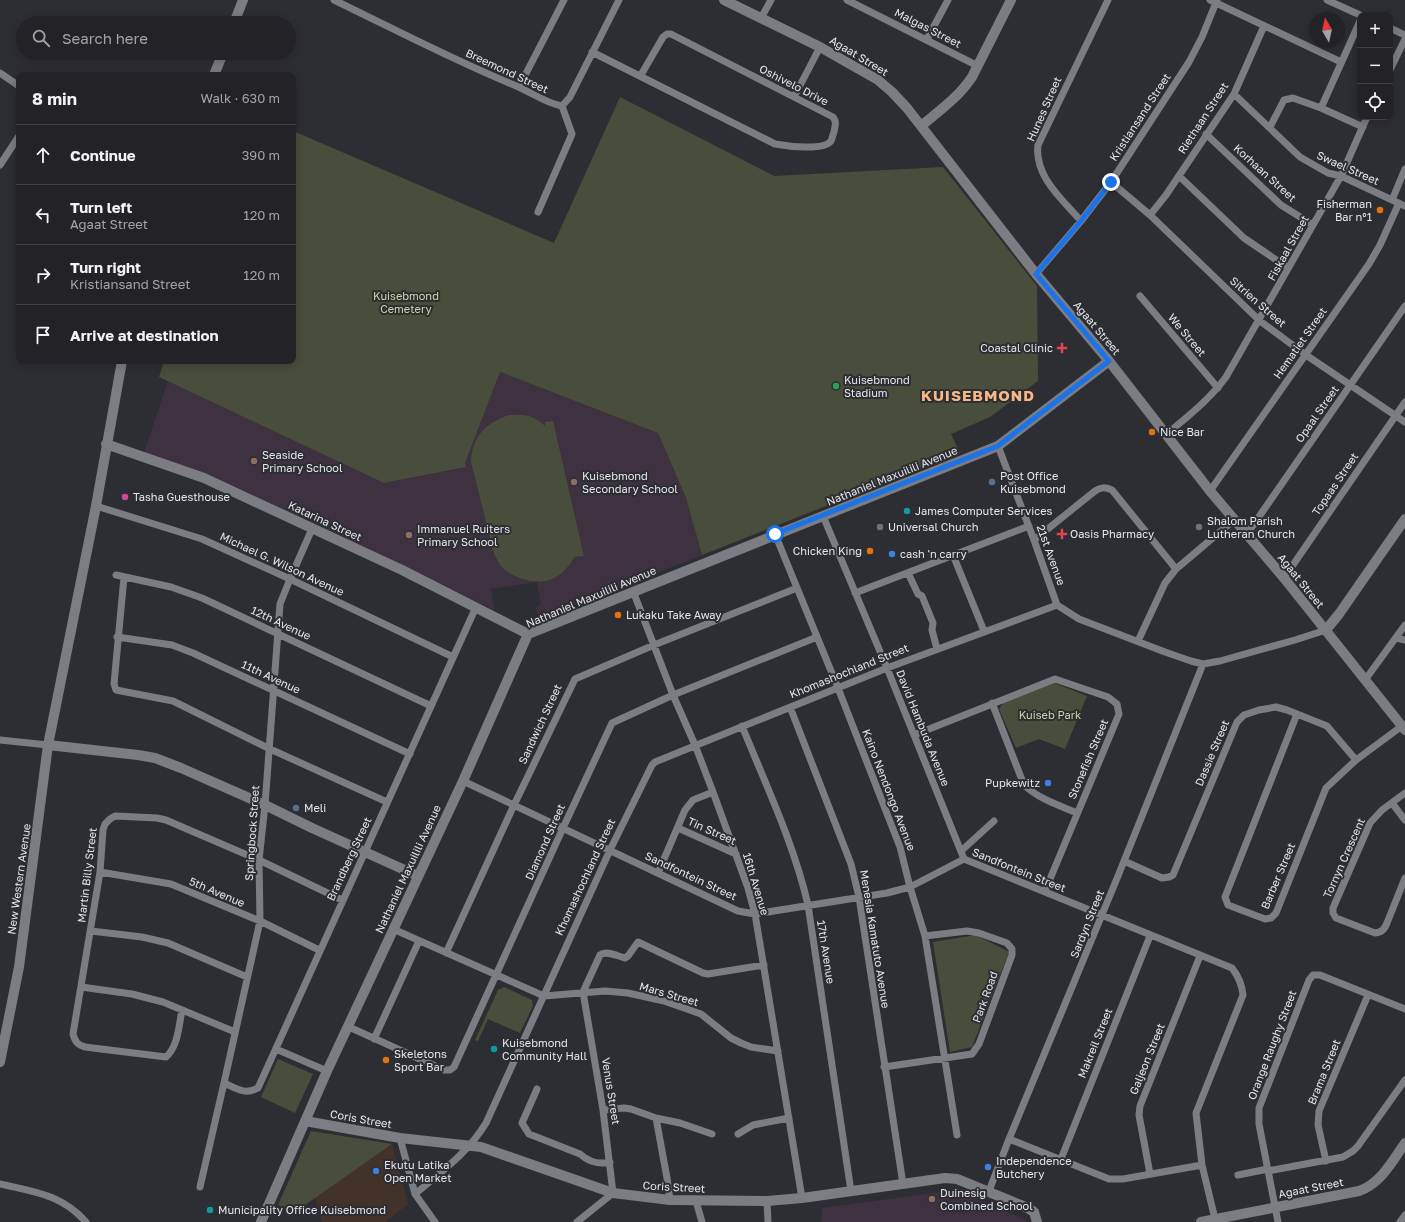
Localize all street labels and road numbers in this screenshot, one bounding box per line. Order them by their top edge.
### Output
street label: Malgas Street [893,5,964,50]
street label: Agaat Street [828,33,891,78]
street label: Breemond Street [464,46,551,95]
street label: Oshivelo Drive [757,62,831,108]
street label: Kristiansand Street [1106,70,1173,163]
street label: Hunes Street [1024,74,1064,143]
street label: Riethaan Street [1175,80,1230,156]
street label: Korhaan Street [1231,141,1299,204]
street label: Swael Street [1315,148,1381,187]
street label: Fiskaal Street [1264,213,1311,283]
street label: Sitrien Street [1228,274,1289,330]
street label: Agaat Street [1071,298,1124,357]
street label: Hematiet Street [1270,305,1329,381]
street label: We Street [1166,311,1209,359]
street label: Opaal Street [1292,383,1341,445]
street label: Nathaniel Maxuilili Avenue [824,443,959,508]
street label: Topaas Street [1309,450,1360,518]
street label: Katarina Street [286,498,364,543]
street label: 21st Avenue [1034,523,1068,587]
street label: Michael G. Wilson Avenue [218,529,346,598]
street label: Agaat Street [1276,551,1327,610]
street label: Nathaniel Maxuilili Avenue [524,563,658,630]
street label: 12th Avenue [249,603,313,642]
street label: Khomashochland Street [787,641,910,700]
street label: 11th Avenue [240,657,303,696]
street label: David Hambuda Avenue [894,668,953,788]
street label: Sandwich Street [515,682,564,766]
street label: Stonefish Street [1065,717,1110,801]
street label: Dassie Street [1192,718,1231,788]
street label: Kaino Nendongo Avenue [860,727,919,853]
street label: Springbock Street [242,785,261,881]
street label: Diamond Street [522,802,567,882]
street label: Nathaniel Maxuilili Avenue [372,803,443,935]
street label: Tin Street [686,814,739,847]
street label: Brandberg Street [323,815,374,903]
street label: Khomashochland Street [552,816,617,937]
street label: Tornyn Crescent [1320,816,1367,900]
street label: New Western Avenue [4,823,33,935]
street label: Martin Billy Street [74,827,99,923]
street label: Barber Street [1258,841,1297,911]
street label: Sandfontein Street [971,845,1068,894]
street label: Sandfontein Street [643,849,739,903]
street label: 16th Avenue [741,851,772,917]
street label: Menesia Kamatuto Avenue [858,869,893,1009]
street label: 5th Avenue [187,874,247,909]
street label: Sardyn Street [1067,888,1106,960]
street label: 17th Avenue [815,919,838,985]
street label: Park Road [969,969,1000,1024]
street label: Mars Street [638,979,700,1008]
street label: Orange Raughy Street [1245,988,1298,1101]
street label: Makreil Street [1075,1006,1114,1080]
street label: Galjeon Street [1126,1021,1167,1096]
street label: Brama Street [1305,1037,1342,1106]
street label: Venus Street [600,1056,623,1125]
street label: Coris Street [329,1107,393,1130]
street label: Agaat Street [1277,1175,1345,1200]
street label: Coris Street [642,1178,706,1195]

